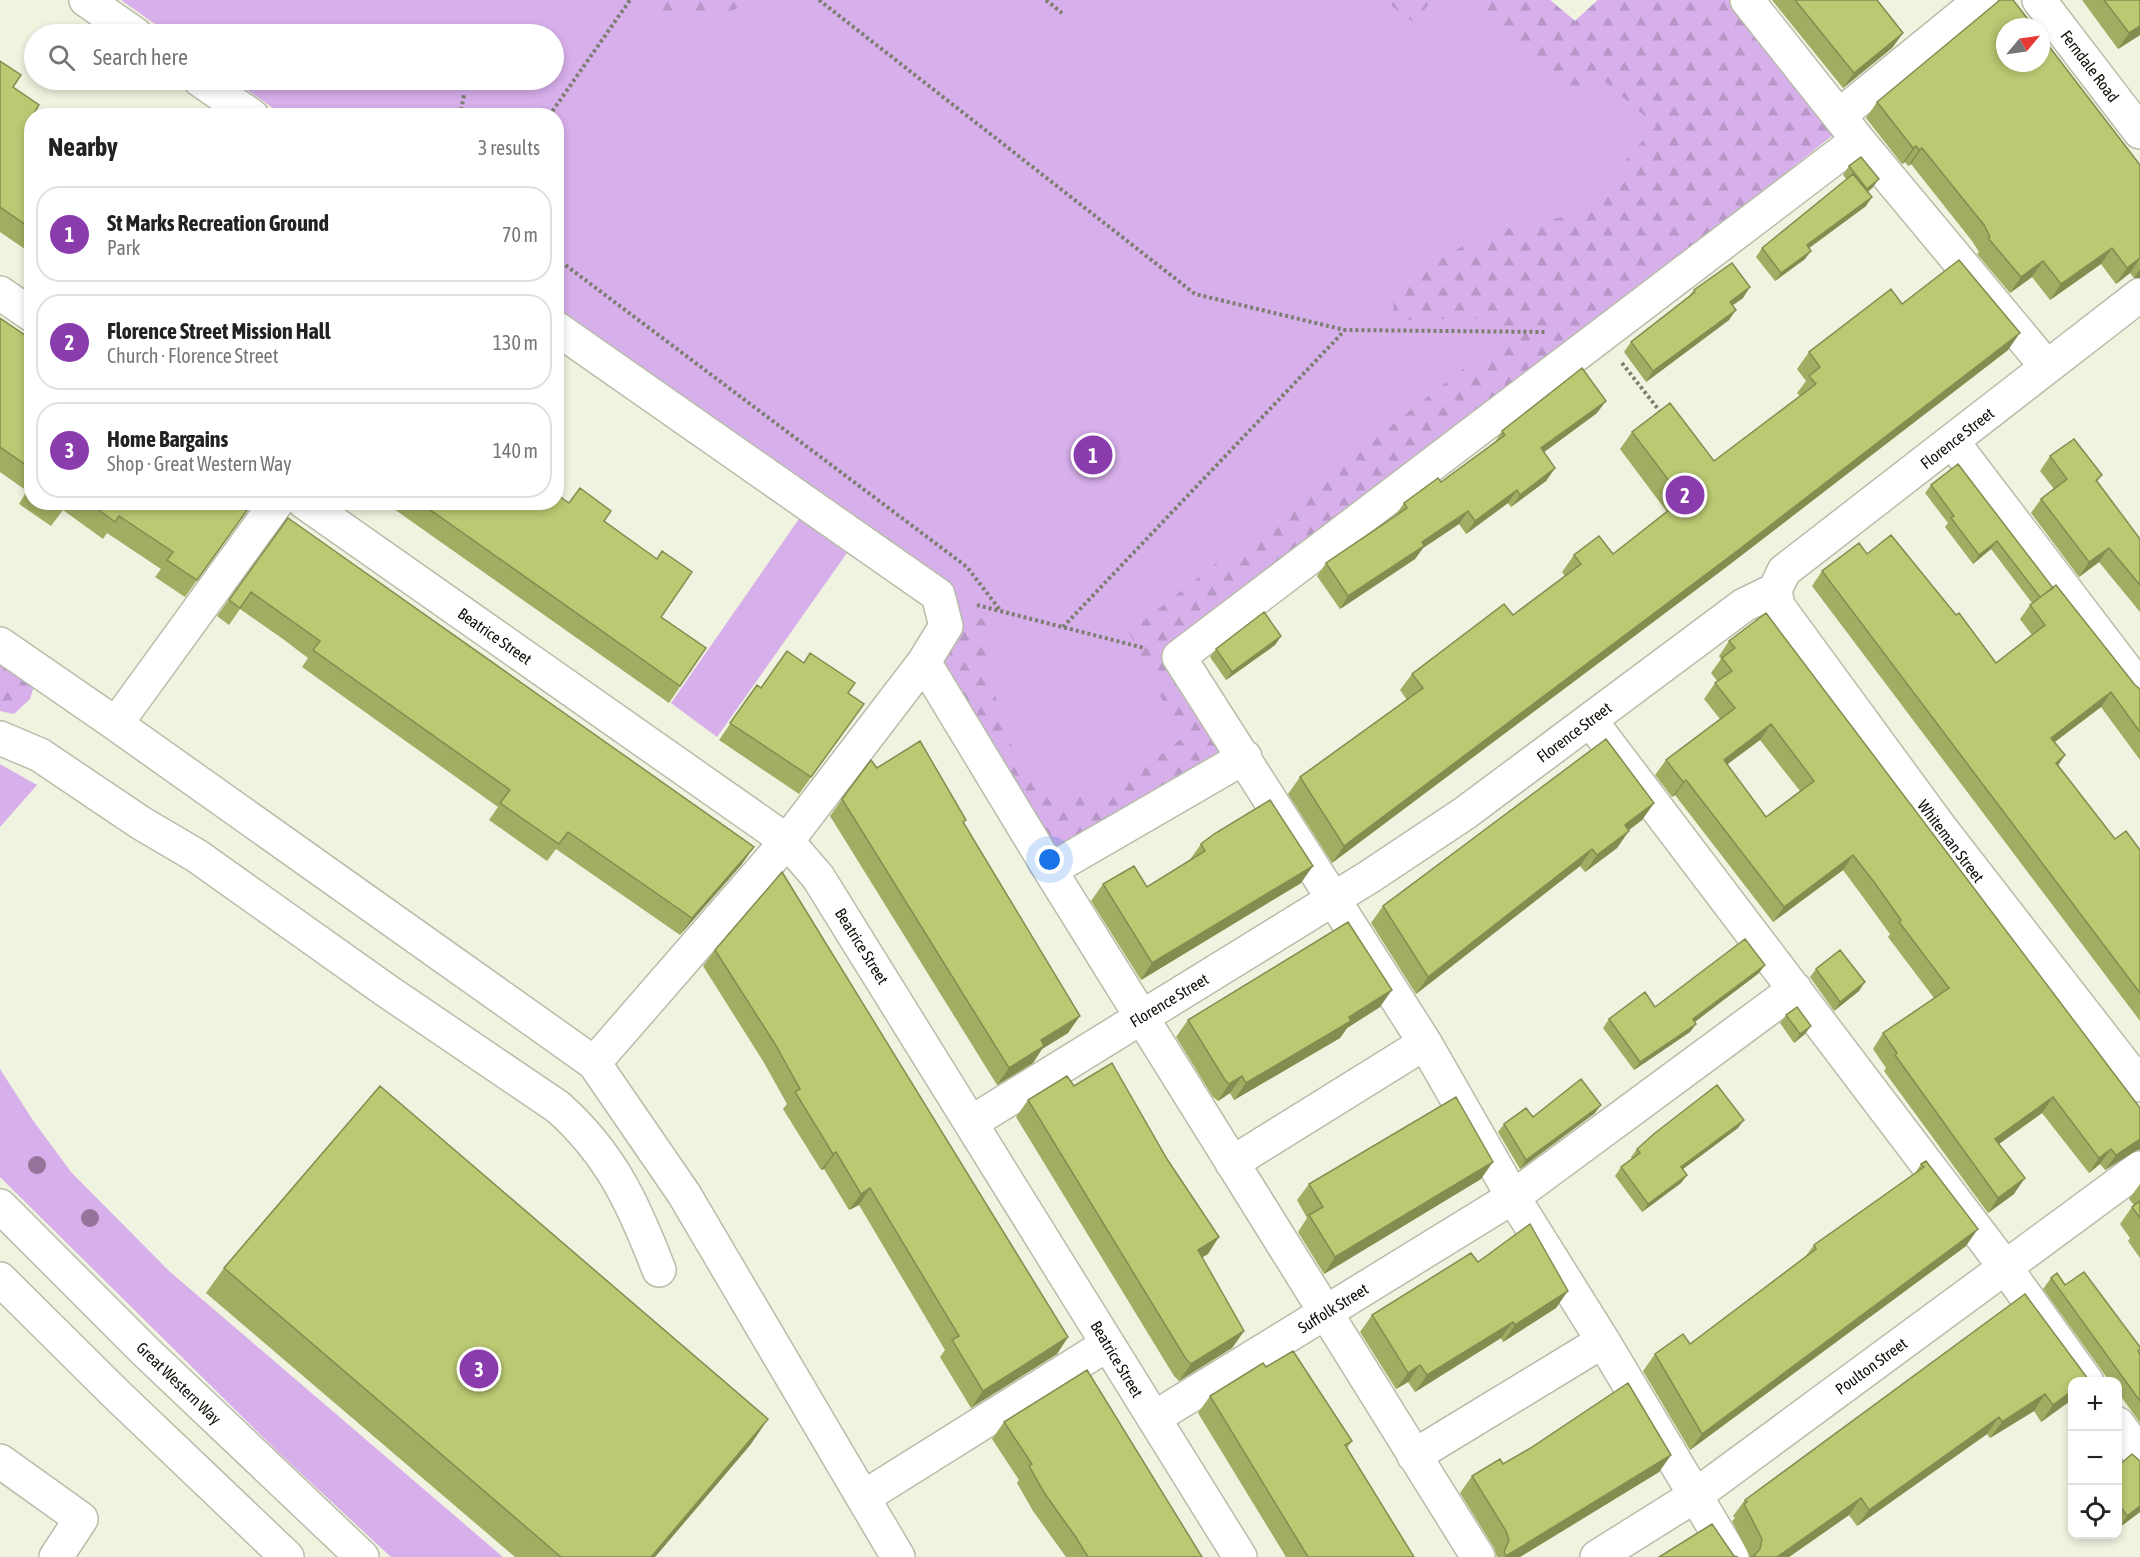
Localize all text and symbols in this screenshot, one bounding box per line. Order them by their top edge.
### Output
north arrow [1996,18,2050,72]
search box [24,24,564,90]
street label: Ferndale Road [2057,27,2123,105]
icon: search [45,41,78,74]
text: Search here [93,44,188,70]
text: Nearby [48,132,118,162]
text: 3 results [478,136,540,159]
text: St Marks Recreation Ground [107,210,329,236]
text: 1 [65,223,74,246]
text: 70 m [502,223,538,246]
text: Park [107,236,140,259]
text: Florence Street Mission Hall [107,318,330,344]
text: 2 [65,331,74,354]
text: 130 m [493,331,538,354]
text: Church · Florence Street [107,344,278,367]
street label: Florence Street [1917,403,1998,472]
text: Home Bargains [107,426,228,452]
pin: 1 [1074,432,1112,478]
text: 3 [65,439,74,462]
text: 140 m [493,439,538,462]
text: Shop · Great Western Way [107,452,292,475]
pin: 2 [1666,472,1704,518]
street label: Beatrice Street [455,604,536,668]
street label: Florence Street [1533,698,1615,766]
street label: Whiteman Street [1914,796,1988,886]
your location [1035,845,1064,874]
street label: Beatrice Street [832,905,893,987]
street label: Florence Street [1127,969,1212,1030]
street label: Suffolk Street [1295,1279,1372,1337]
street label: Beatrice Street [1087,1318,1147,1401]
street label: Poulton Street [1832,1334,1911,1398]
street label: Great Western Way [132,1338,225,1429]
pin: 3 [460,1346,498,1392]
map controls [2068,1377,2122,1539]
button: + [2068,1377,2122,1431]
button: − [2068,1431,2122,1485]
button: locate [2068,1485,2122,1539]

